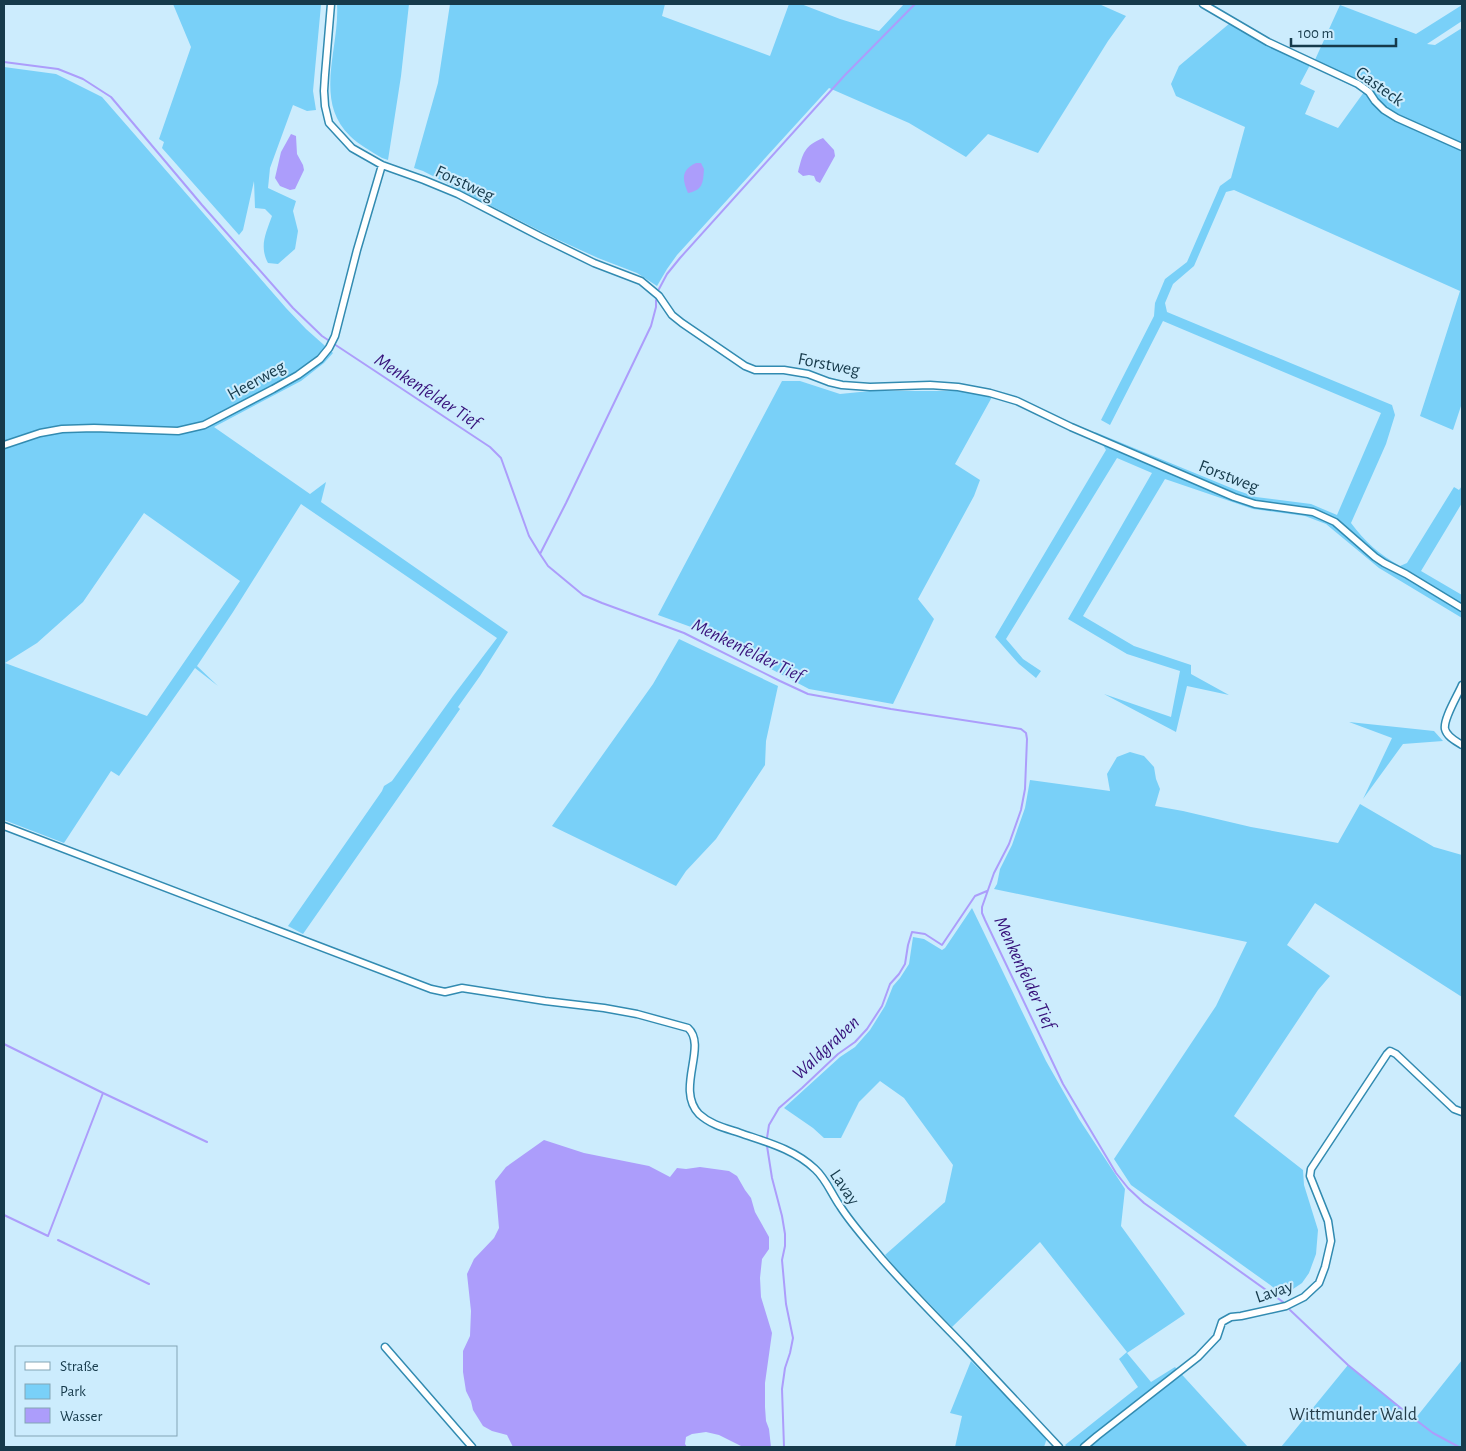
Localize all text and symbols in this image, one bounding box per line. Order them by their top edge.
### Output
scale bar [1291,15,1396,47]
text: 100 m [1298,26,1333,41]
street label: Gasteck [1352,64,1407,111]
street label: Forstweg [432,162,497,205]
water label: Menkenfelder Tief [371,350,486,434]
street label: Forstweg [796,350,862,380]
street label: Heerweg [224,358,289,404]
street label: Forstweg [1196,457,1261,497]
water label: Menkenfelder Tief [689,615,809,687]
water label: Menkenfelder Tief [990,914,1060,1035]
water label: Waldgraben [789,1013,863,1084]
street label: Lavay [826,1166,863,1209]
street label: Lavay [1253,1277,1296,1307]
legend [15,1346,178,1436]
text: Straße [60,1359,99,1374]
text: Park [60,1384,86,1399]
park label: Wittmunder Wald [1289,1406,1417,1424]
text: Wasser [60,1409,103,1424]

